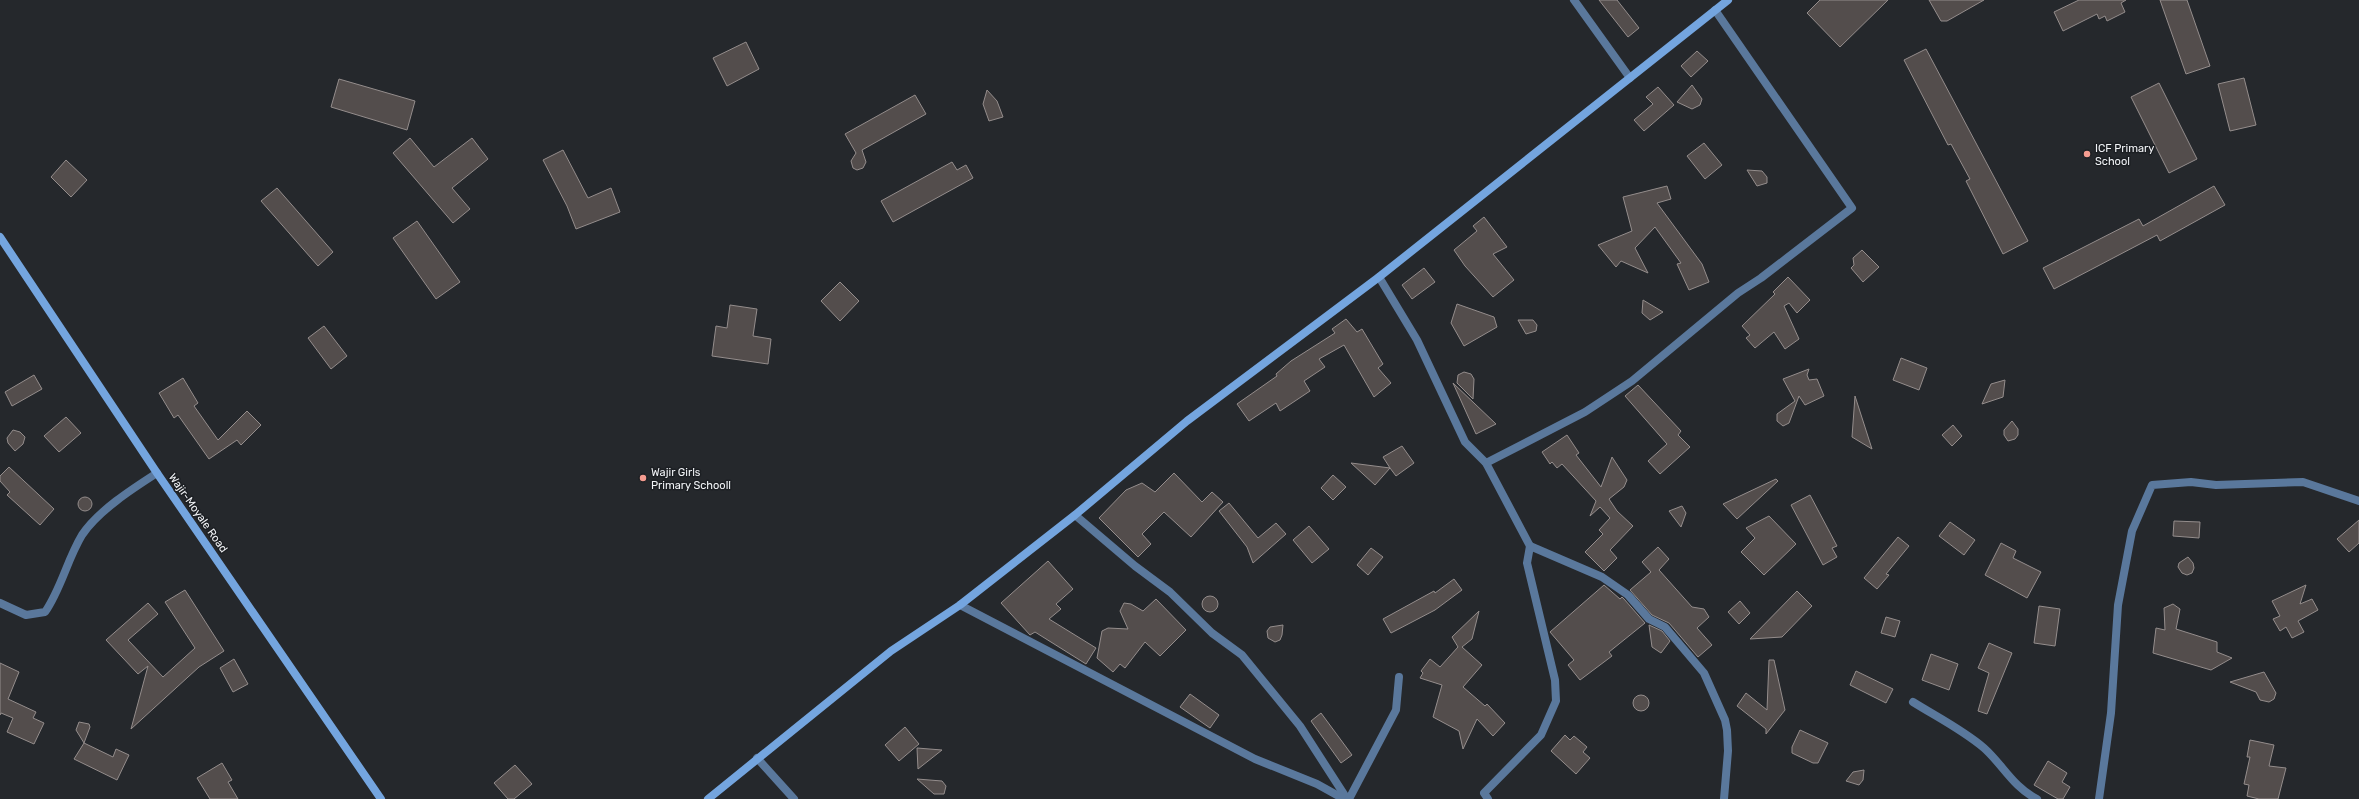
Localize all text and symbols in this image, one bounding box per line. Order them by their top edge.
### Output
place label: ICF Primary School [2095,142,2154,168]
marker: ICF Primary School [2082,149,2092,159]
place label: Wajir Girls Primary Schooll [651,466,731,492]
street label: Wajir-Moyale Road [166,471,230,555]
marker: Wajir Girls Primary Schooll [638,473,648,483]

